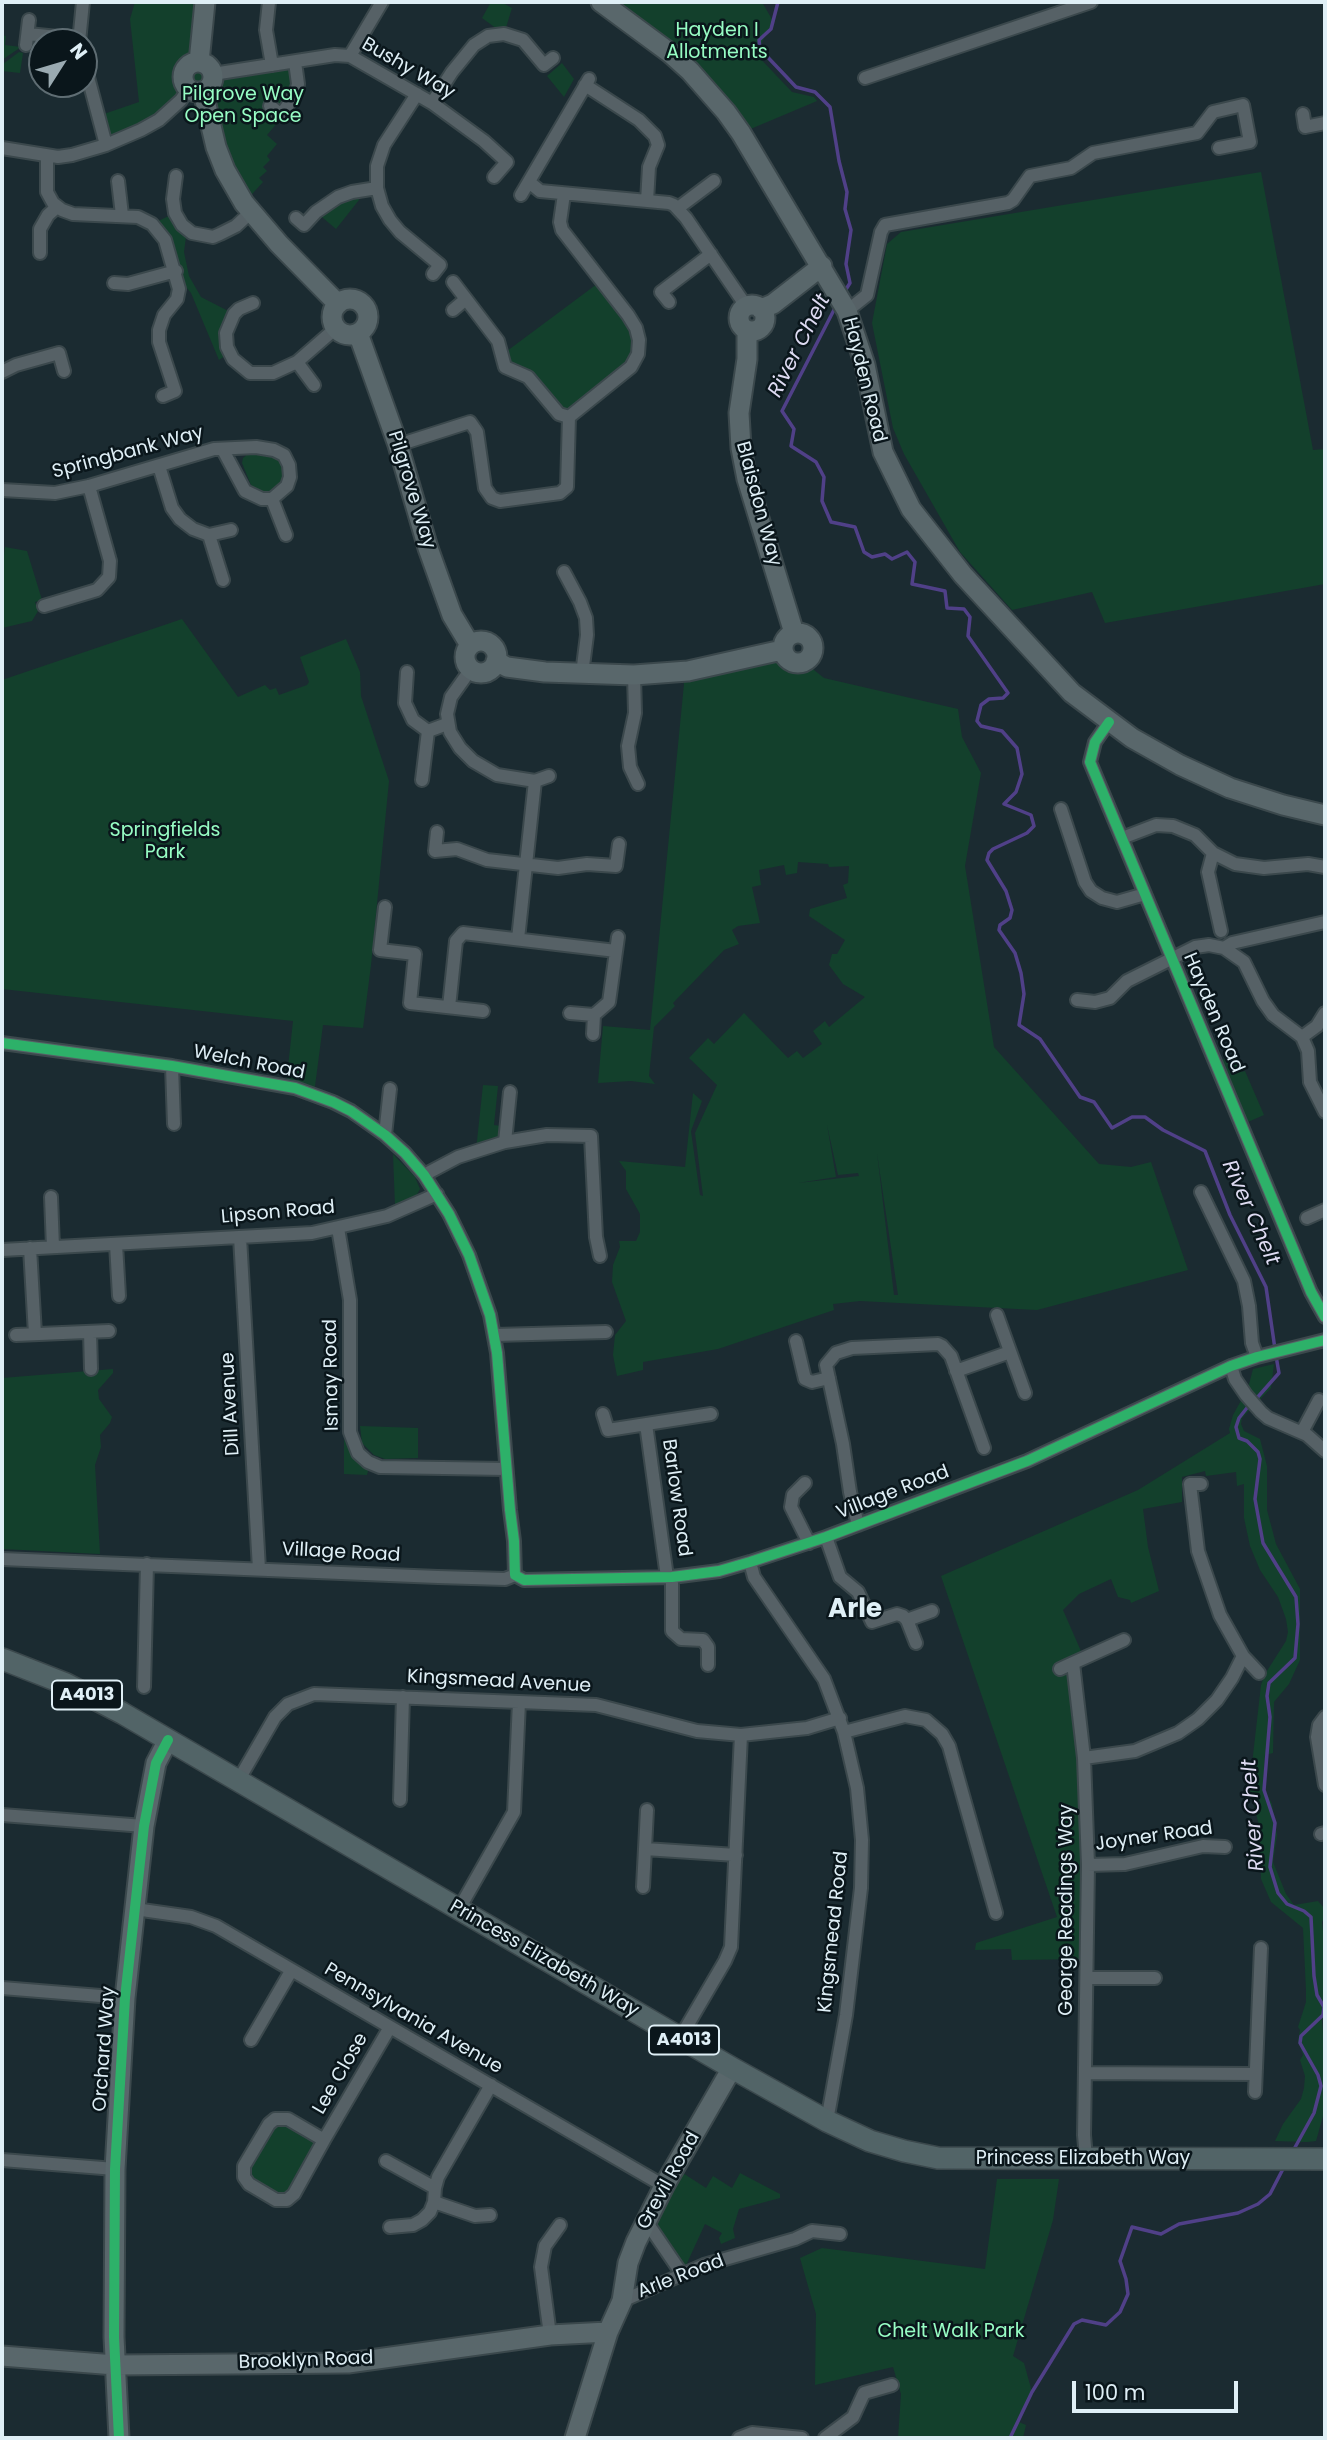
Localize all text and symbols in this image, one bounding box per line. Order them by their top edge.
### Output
park label: Hayden I Allotments [666,20,768,64]
north arrow [28,28,98,98]
street label: Bushy Way [357,33,459,105]
text: N [63,37,94,65]
park label: Pilgrove Way Open Space [182,84,304,128]
water label: River Chelt [763,290,837,402]
street label: Hayden Road [837,315,891,445]
street label: Springbank Way [50,422,206,484]
street label: Pilgrove Way [382,428,440,552]
street label: Blaisdon Way [730,439,786,569]
park label: Springfields Park [110,820,220,864]
street label: Hayden Road [1178,950,1248,1076]
street label: Welch Road [191,1041,307,1085]
water label: River Chelt [1216,1157,1284,1269]
street label: Lipson Road [220,1197,336,1229]
street label: Ismay Road [320,1319,344,1431]
street label: Dill Avenue [217,1352,245,1456]
street label: Barlow Road [656,1438,696,1558]
street label: Village Road [833,1461,953,1525]
street label: Village Road [281,1539,401,1567]
district label: Arle [828,1594,882,1626]
street label: Kingsmead Avenue [406,1666,592,1698]
road number: A4013 [52,1680,122,1710]
water label: River Chelt [1238,1758,1270,1872]
street label: George Readings Way [1056,1804,1078,2016]
street label: Joyner Road [1094,1817,1214,1857]
street label: Kingsmead Road [814,1850,854,2014]
street label: Princess Elizabeth Way [445,1895,643,2023]
street label: Pennsylvania Avenue [320,1959,506,2079]
street label: Orchard Way [89,1986,121,2112]
road number: A4013 [649,2026,719,2054]
street label: Lee Close [309,2029,373,2119]
street label: Grevil Road [633,2128,705,2234]
street label: Princess Elizabeth Way [976,2148,1190,2170]
street label: Arle Road [635,2250,727,2304]
park label: Chelt Walk Park [878,2321,1024,2343]
street label: Brooklyn Road [238,2347,374,2375]
scale bar [1075,2366,1241,2410]
text: 100 m [1085,2378,1145,2407]

